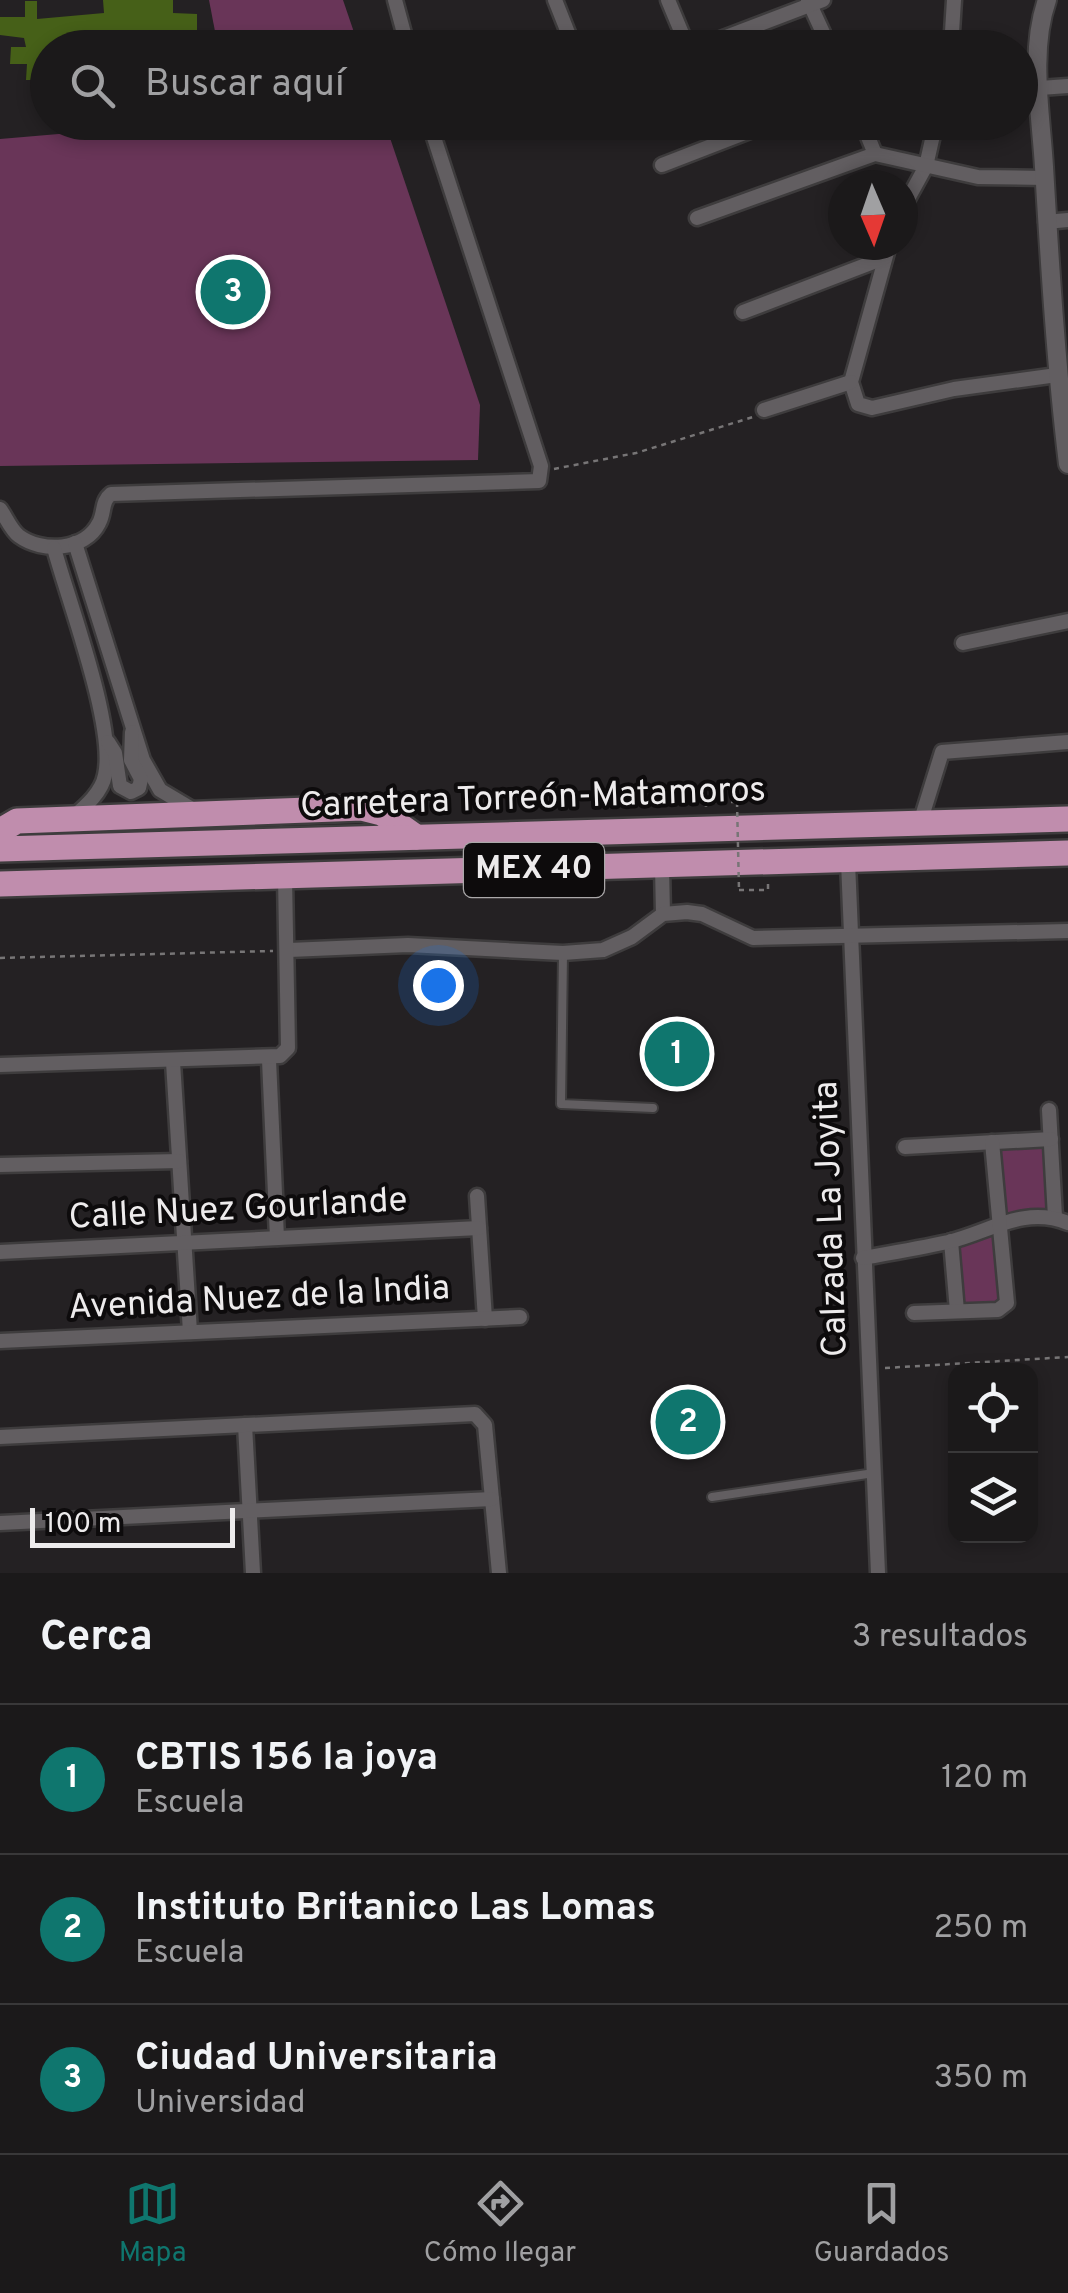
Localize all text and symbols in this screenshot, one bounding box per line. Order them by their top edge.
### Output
search box [30,30,1038,140]
icon: search [65,58,120,113]
text: Buscar aquí [145,61,345,110]
north arrow [828,170,918,260]
pin: 3 [200,254,266,330]
street label: Carretera Torreón-Matamoros [299,769,767,829]
road number: MEX 40 [464,843,604,897]
your location [413,960,464,1011]
pin: 1 [644,1016,710,1092]
street label: Calzada La Joyita [805,1080,859,1358]
street label: Calle Nuez Gourlande [68,1179,408,1241]
street label: Avenida Nuez de la India [67,1267,451,1331]
map controls [948,1363,1038,1543]
button: locate [948,1363,1038,1453]
pin: 2 [656,1384,720,1460]
button: layers [948,1453,1038,1543]
scale bar [30,1503,235,1548]
text: 100 m [45,1507,121,1543]
text: Cerca [40,1612,153,1665]
text: 3 resultados [852,1618,1028,1658]
text: CBTIS 156 la joya [135,1735,438,1784]
text: 1 [66,1759,79,1799]
text: 120 m [941,1759,1028,1799]
text: Escuela [135,1784,244,1824]
text: Instituto Britanico Las Lomas [135,1885,656,1934]
text: 2 [63,1909,82,1949]
text: 250 m [933,1909,1028,1949]
text: Escuela [135,1934,244,1974]
text: Ciudad Universitaria [135,2035,498,2084]
text: 3 [63,2059,82,2099]
text: 350 m [934,2059,1028,2099]
text: Universidad [135,2084,306,2124]
tab: Mapa [119,2176,186,2272]
tab: Cómo llegar [424,2176,576,2272]
tab: Guardados [814,2176,949,2272]

